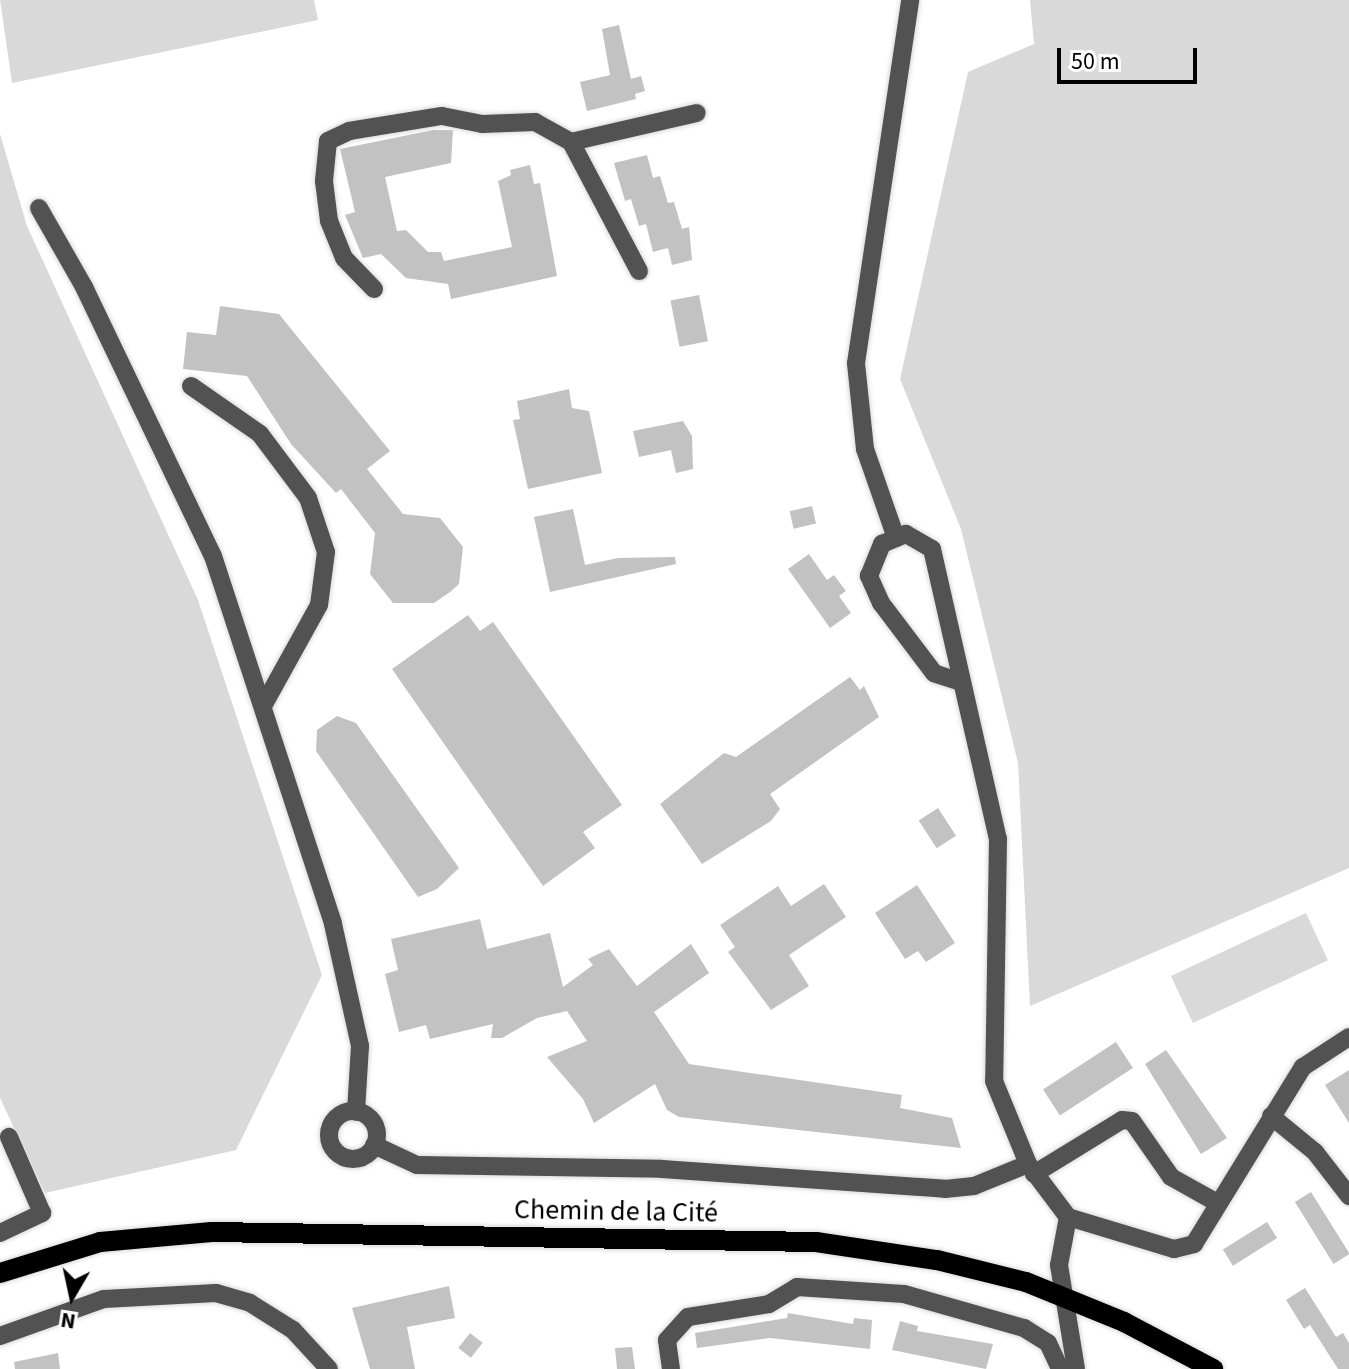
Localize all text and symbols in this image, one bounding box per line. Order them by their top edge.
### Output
scale bar [1061,32,1201,82]
text: 50 m [1071,44,1120,79]
street label: Chemin de la Cité [514,1192,718,1230]
north arrow [32,1257,112,1337]
text: N [59,1304,78,1338]

